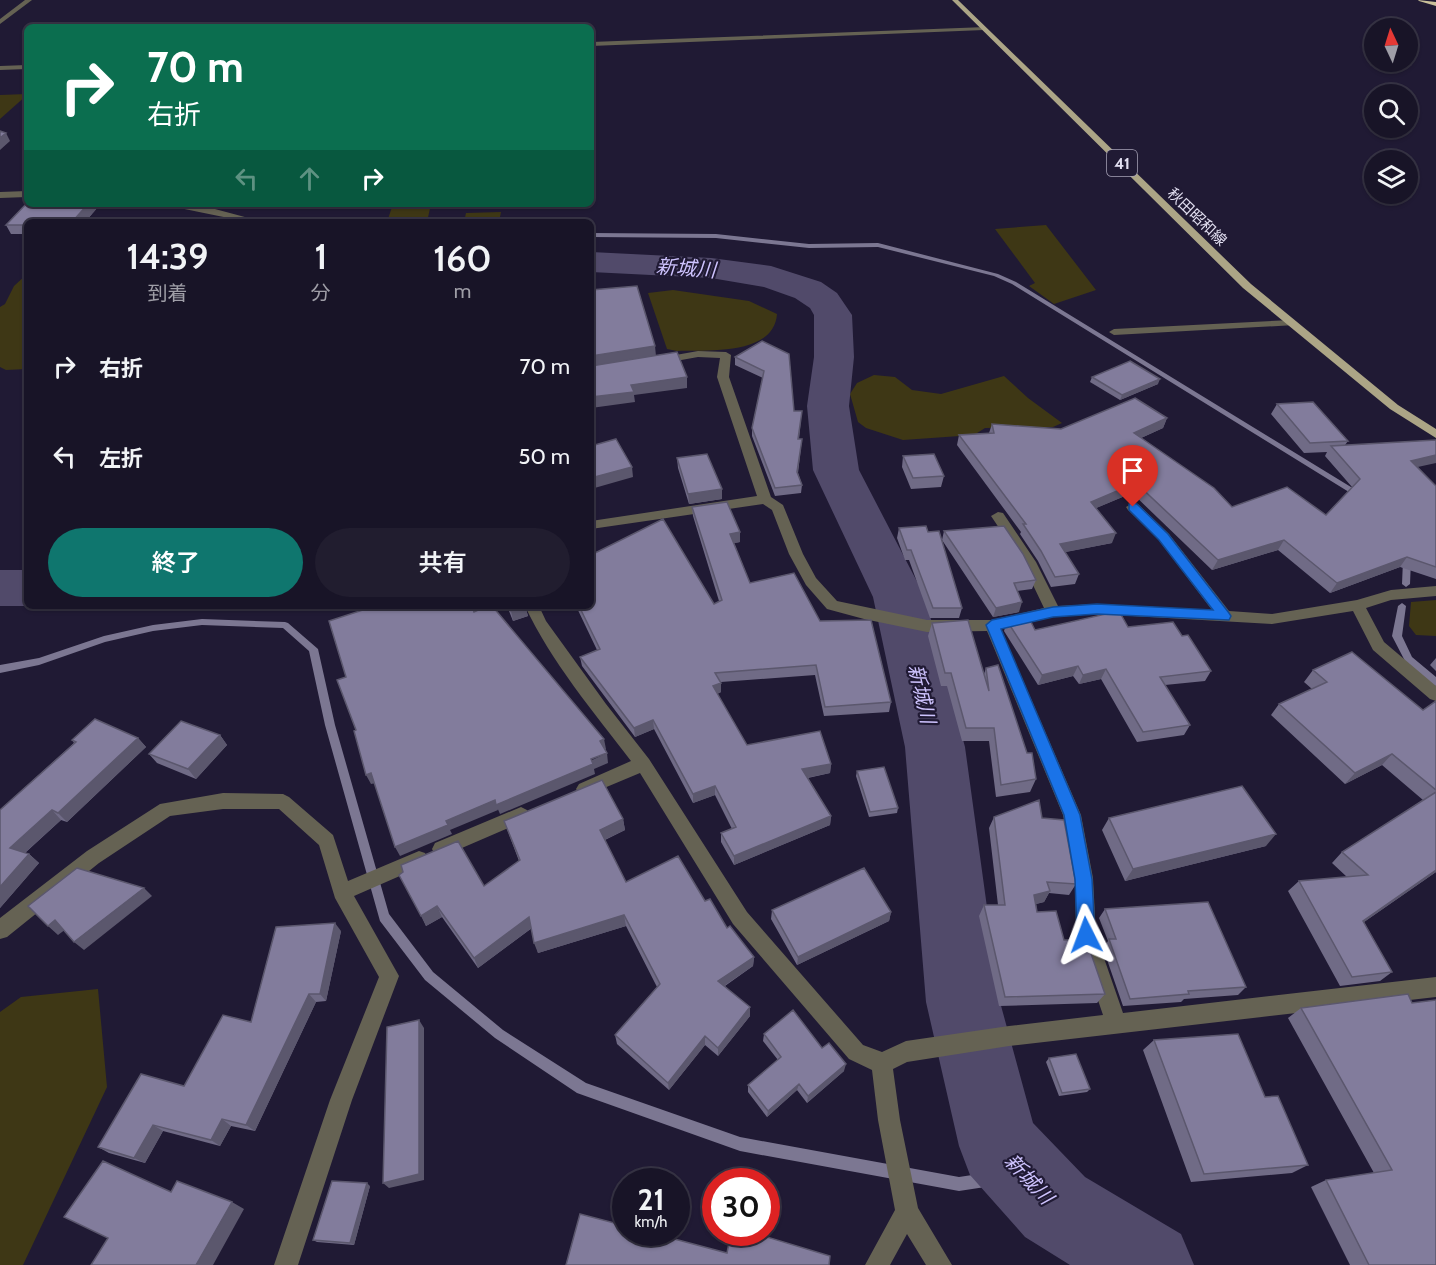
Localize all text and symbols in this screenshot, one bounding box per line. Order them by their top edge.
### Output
north arrow [1364,18,1418,72]
map controls [1364,18,1418,204]
text: 70 m [147,41,244,93]
icon: right [48,48,126,126]
button: search [1364,84,1418,138]
text: 右折 [147,98,201,131]
road number: 41 [1107,150,1137,176]
button: layers [1364,150,1418,204]
icon: left [230,162,263,195]
icon: ahead [293,162,326,195]
icon: right [356,162,389,195]
street label: 秋田昭和線 [1164,184,1230,250]
text: 14:39 [126,234,208,278]
text: 1 [314,234,327,278]
text: 160 [433,236,492,280]
water label: 新城川 [655,254,719,282]
text: m [454,279,471,303]
text: 到着 [147,281,187,305]
text: 分 [311,281,331,305]
icon: right [48,350,81,383]
text: 70 m [520,353,570,380]
text: 右折 [99,355,143,382]
icon: left [48,440,81,473]
text: 50 m [518,443,570,470]
text: 左折 [99,445,143,472]
pin [1107,445,1158,507]
icon: arrive [1116,454,1149,487]
button: 終了 [48,528,303,597]
button: 共有 [315,528,570,597]
water label: 新城川 [904,662,941,728]
position arrow [1054,903,1118,967]
water label: 新城川 [1000,1149,1060,1211]
speed limit sign: 30 [702,1168,780,1246]
text: 21 [638,1181,664,1218]
text: km/h [635,1213,667,1231]

